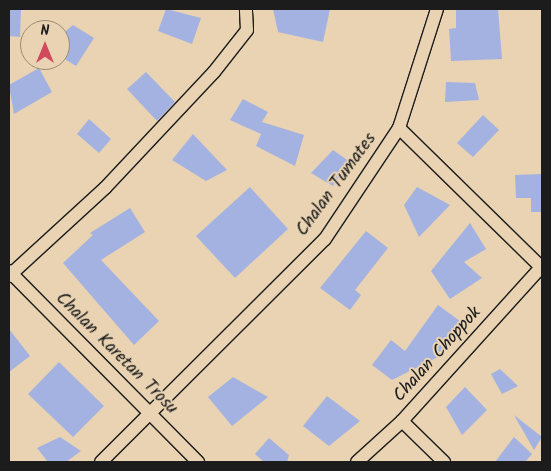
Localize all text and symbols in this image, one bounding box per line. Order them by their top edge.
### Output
north arrow [20,20,70,70]
text: N [41,20,49,42]
street label: Chalan Tumates [292,129,382,241]
street label: Chalan Karetan Trosu [50,288,182,420]
street label: Chalan Choppok [390,303,486,407]

